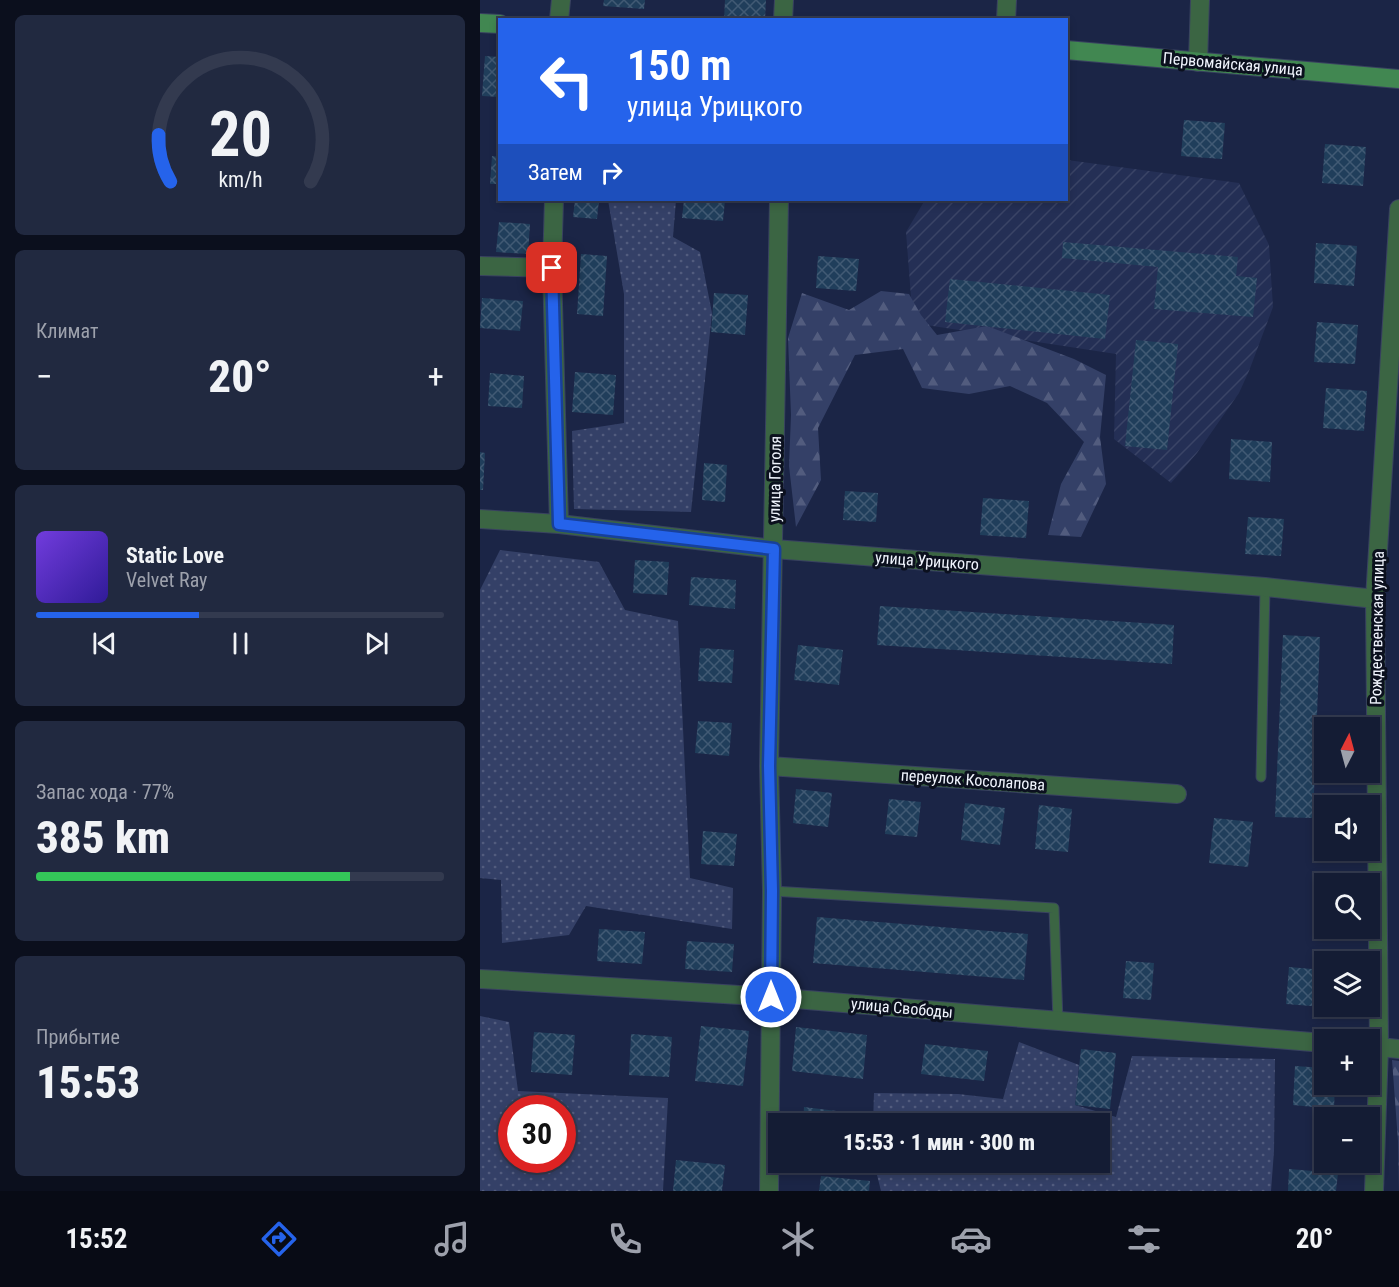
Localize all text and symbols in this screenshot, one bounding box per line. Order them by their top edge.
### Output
text: 150 m [627,41,732,90]
icon: left [528,42,606,120]
street label: Первомайская улица [1162,48,1304,80]
text: улица Урицкого [627,91,803,123]
text: 20 [208,98,272,171]
icon: right [595,156,628,189]
text: Затем [528,160,583,185]
text: km/h [218,167,262,192]
pin [526,242,577,293]
icon: arrive [535,251,568,284]
text: Климат [36,319,98,343]
text: 20° [208,350,272,403]
text: − [36,357,53,396]
text: + [428,357,444,396]
street label: улица Гоголя [765,436,785,522]
text: Static Love [126,543,224,568]
street label: улица Урицкого [874,548,980,574]
street label: Рождественская улица [1366,551,1388,705]
text: Velvet Ray [126,568,207,592]
icon: previous [88,627,121,660]
icon: pause [224,627,257,660]
icon: next [360,627,393,660]
north arrow [1314,717,1380,783]
map controls [1314,717,1380,1173]
street label: переулок Косолапова [900,765,1046,795]
text: Запас хода · 77% [36,780,174,804]
button: sound [1314,795,1380,861]
text: 385 km [36,811,170,864]
button: search [1314,873,1380,939]
button: layers [1314,951,1380,1017]
position arrow [739,965,803,1029]
street label: улица Свободы [850,994,954,1022]
text: Прибытие [36,1025,120,1049]
button: + [1314,1029,1380,1095]
text: 15:53 [36,1056,140,1109]
speed limit sign: 30 [498,1095,576,1173]
button: − [1314,1107,1380,1173]
text: 15:53 · 1 мин · 300 m [843,1130,1035,1155]
icon: directions [258,1218,300,1260]
icon: music [431,1218,473,1260]
icon: phone [604,1218,646,1260]
icon: climate [777,1218,819,1260]
icon: car [950,1218,992,1260]
icon: filters [1123,1218,1165,1260]
text: 15:52 [65,1223,127,1255]
text: 20° [1296,1223,1333,1255]

